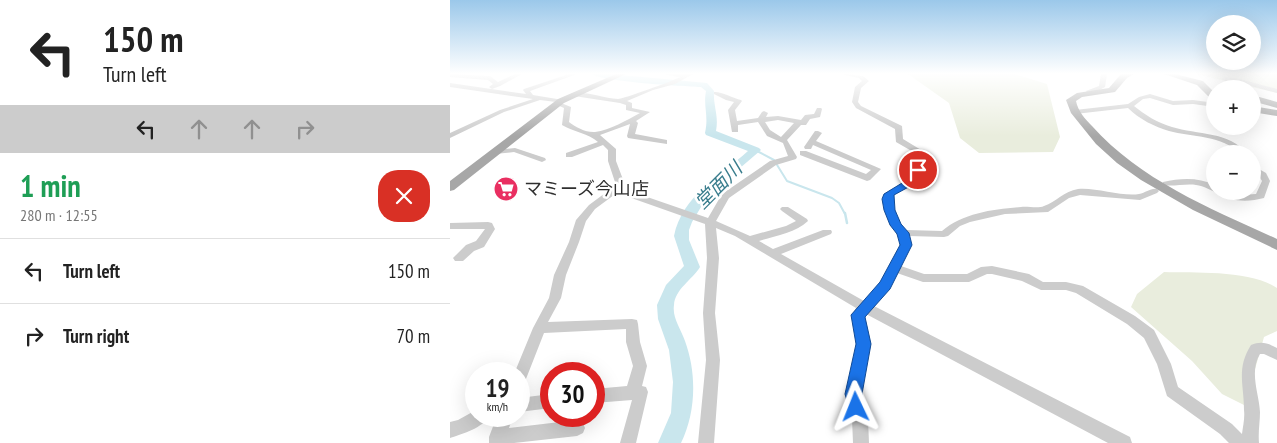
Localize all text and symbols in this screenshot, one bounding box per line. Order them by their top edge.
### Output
map controls [1206,15,1261,200]
button: layers [1206,15,1261,70]
text: 150 m [103,16,184,62]
icon: left [20,20,85,85]
text: Turn left [103,60,167,88]
button: + [1206,80,1261,135]
icon: left [132,115,160,143]
icon: ahead [185,115,213,143]
icon: ahead [238,115,266,143]
icon: right [291,115,319,143]
button: − [1206,145,1261,200]
pin [897,149,939,191]
water label: 堂面川 [689,155,748,214]
icon: arrive [904,156,932,184]
text: 1 min [20,166,81,205]
button: close [378,170,430,222]
supermarket icon: マミーズ今山店 [493,176,519,202]
place label: マミーズ今山店 [524,177,649,200]
text: 280 m · 12:55 [20,205,98,225]
icon: left [20,257,48,285]
text: Turn left [63,259,120,283]
text: 150 m [388,259,430,283]
icon: right [20,322,48,350]
text: Turn right [63,324,129,348]
text: 70 m [397,324,430,348]
speed limit sign: 30 [540,362,605,427]
text: 19 [486,372,509,404]
position arrow [829,380,881,432]
text: km/h [487,399,508,414]

